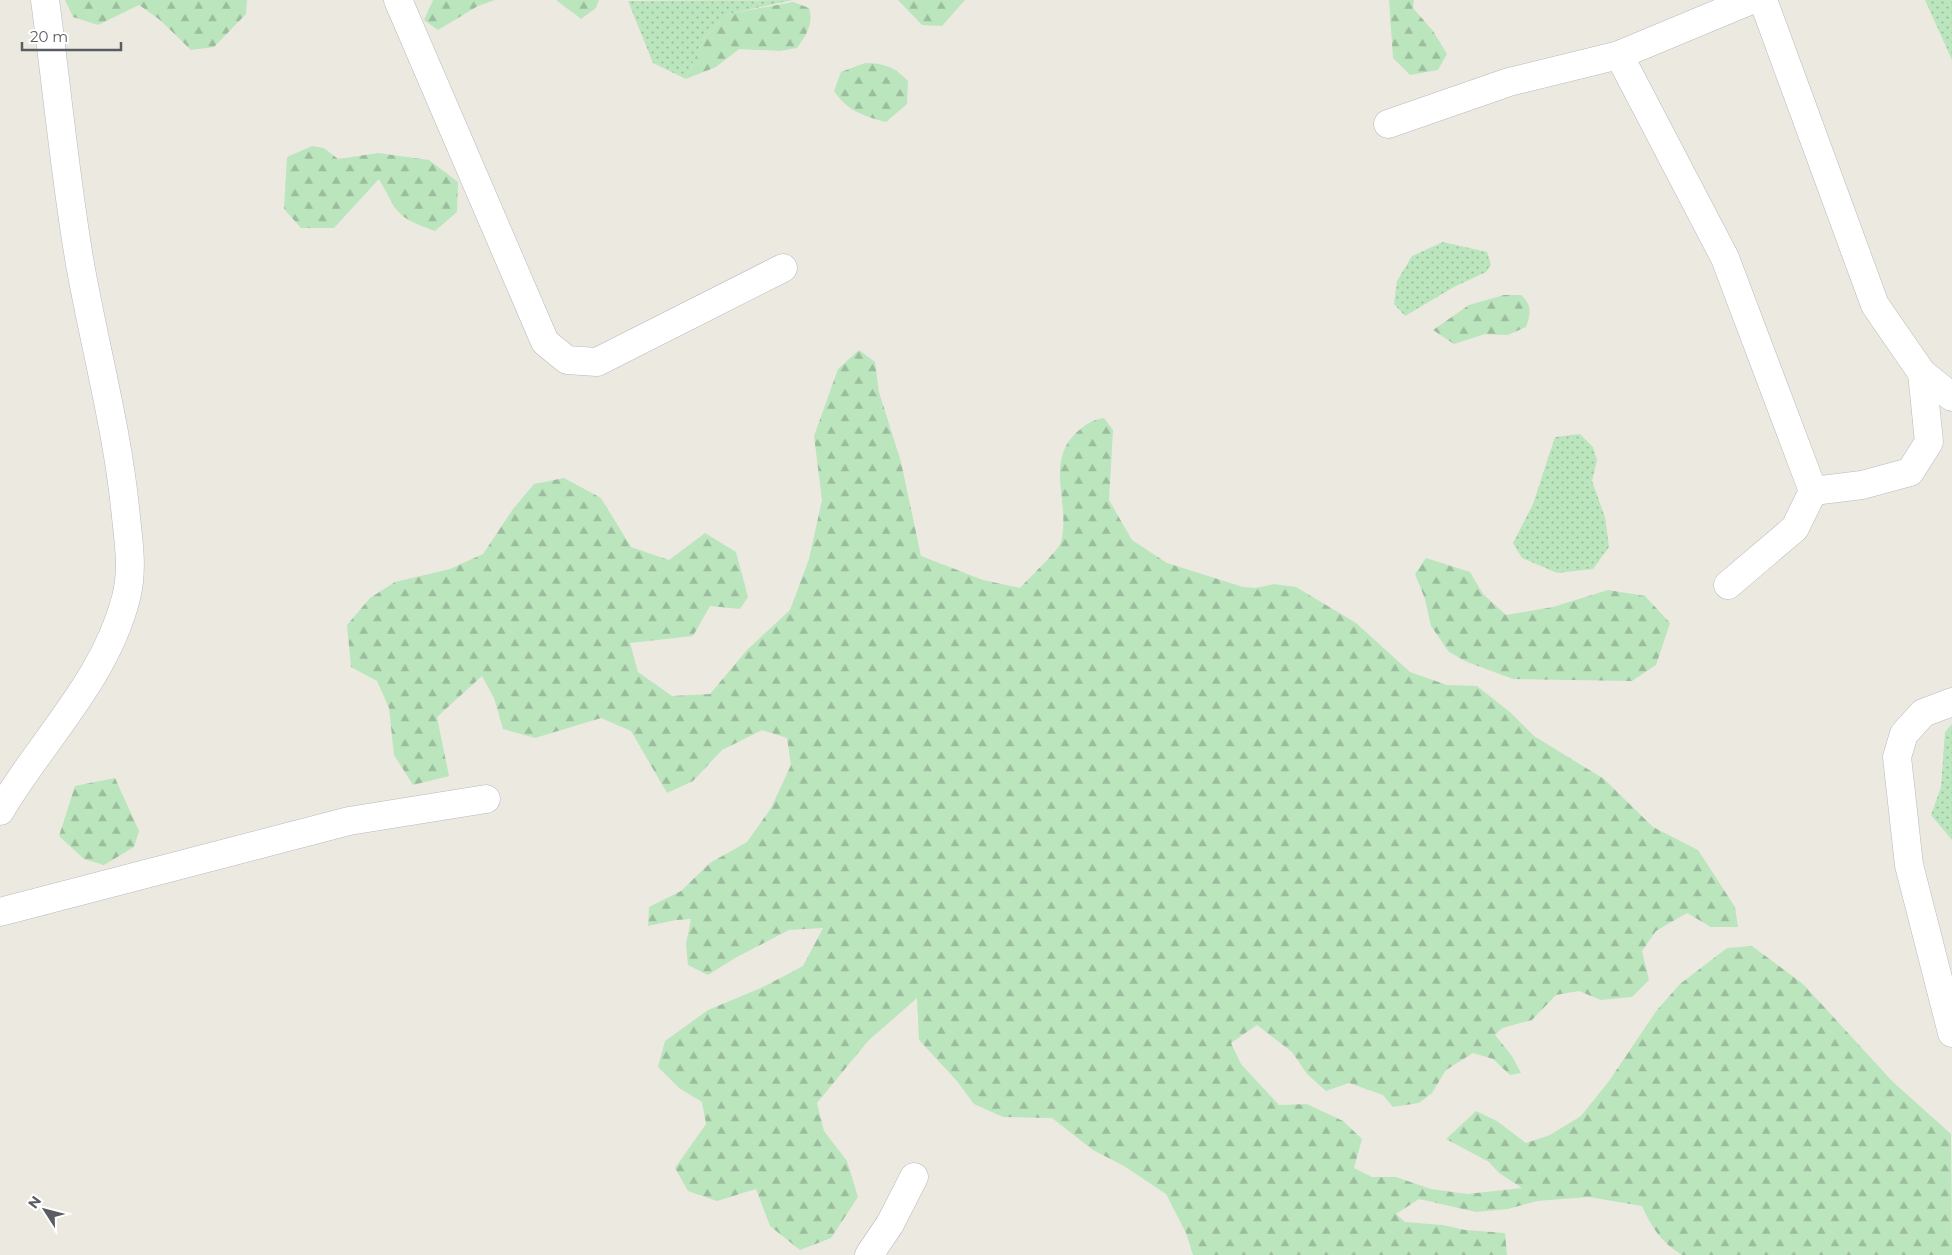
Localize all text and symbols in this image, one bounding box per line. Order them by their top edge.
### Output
scale bar [22,20,121,52]
text: 20 m [30,27,68,46]
north arrow [20,1185,70,1235]
text: N [24,1192,45,1212]

